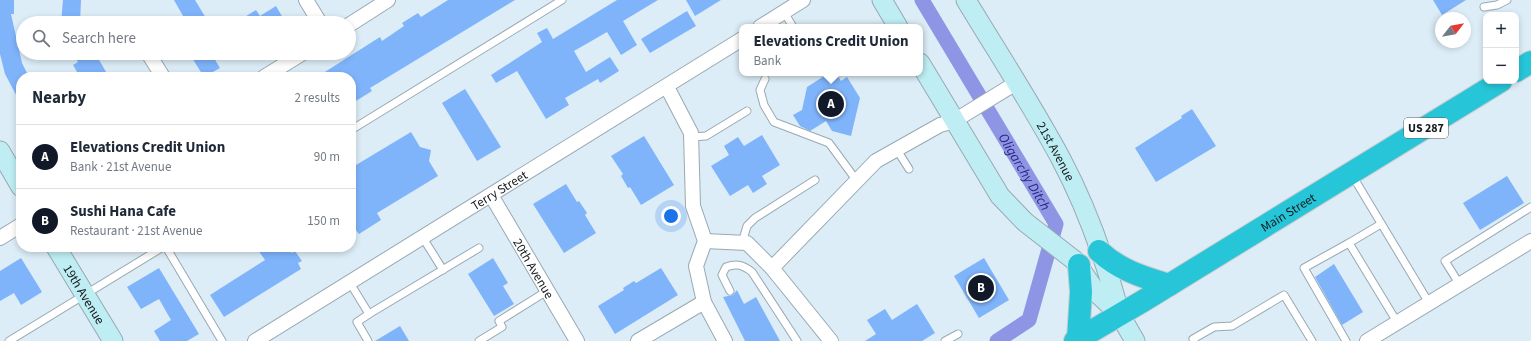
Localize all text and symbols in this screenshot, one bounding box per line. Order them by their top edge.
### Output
north arrow [1435,12,1471,48]
map controls [1483,12,1519,84]
button: + [1483,12,1519,48]
search box [16,16,356,60]
popup [739,24,923,76]
icon: search [30,27,52,49]
text: Search here [62,28,136,49]
text: Elevations Credit Union [753,31,909,52]
button: − [1483,48,1519,84]
text: Bank [753,52,781,70]
text: Nearby [32,86,86,110]
text: 2 results [295,89,340,107]
pin: A [818,89,844,119]
street label: 21st Avenue [1032,118,1079,184]
road number: US 287 [1404,118,1448,138]
water label: Oligarchy Ditch [993,130,1055,215]
text: Elevations Credit Union [70,137,225,158]
text: A [41,148,49,166]
text: 90 m [314,148,340,166]
text: Bank · 21st Avenue [70,158,171,176]
street label: Terry Street [468,166,532,215]
street label: Main Street [1258,189,1320,237]
text: Sushi Hana Cafe [70,201,176,222]
your location [661,206,681,226]
text: B [41,212,49,230]
text: 150 m [307,212,340,230]
text: Restaurant · 21st Avenue [70,222,203,240]
street label: 20th Avenue [508,235,558,302]
street label: 19th Avenue [59,261,109,328]
pin: B [968,273,994,303]

